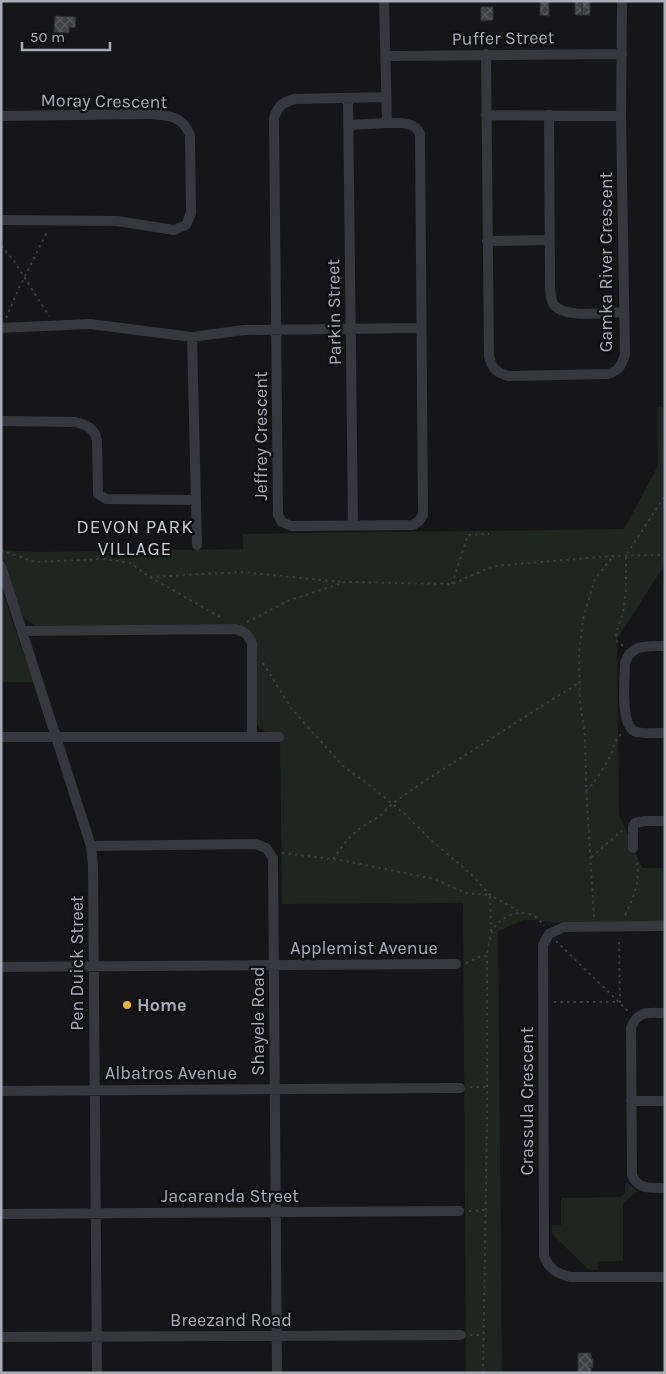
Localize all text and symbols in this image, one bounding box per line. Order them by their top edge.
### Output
scale bar [22,20,110,52]
street label: Puffer Street [451,26,555,50]
text: 50 m [30,28,65,46]
street label: Moray Crescent [41,89,168,113]
street label: Gamka River Crescent [595,172,617,352]
street label: Parkin Street [322,258,346,365]
street label: Jeffrey Crescent [250,371,272,501]
district label: DEVON PARK VILLAGE [76,516,194,560]
street label: Pen Duick Street [66,895,88,1031]
street label: Applemist Avenue [290,937,438,959]
street label: Shayele Road [247,966,269,1076]
place label: Home [137,994,187,1016]
marker: Home [121,999,133,1011]
street label: Crassula Crescent [516,1026,538,1175]
street label: Albatros Avenue [105,1062,237,1084]
street label: Jacaranda Street [161,1185,299,1207]
street label: Breezand Road [170,1309,292,1331]

